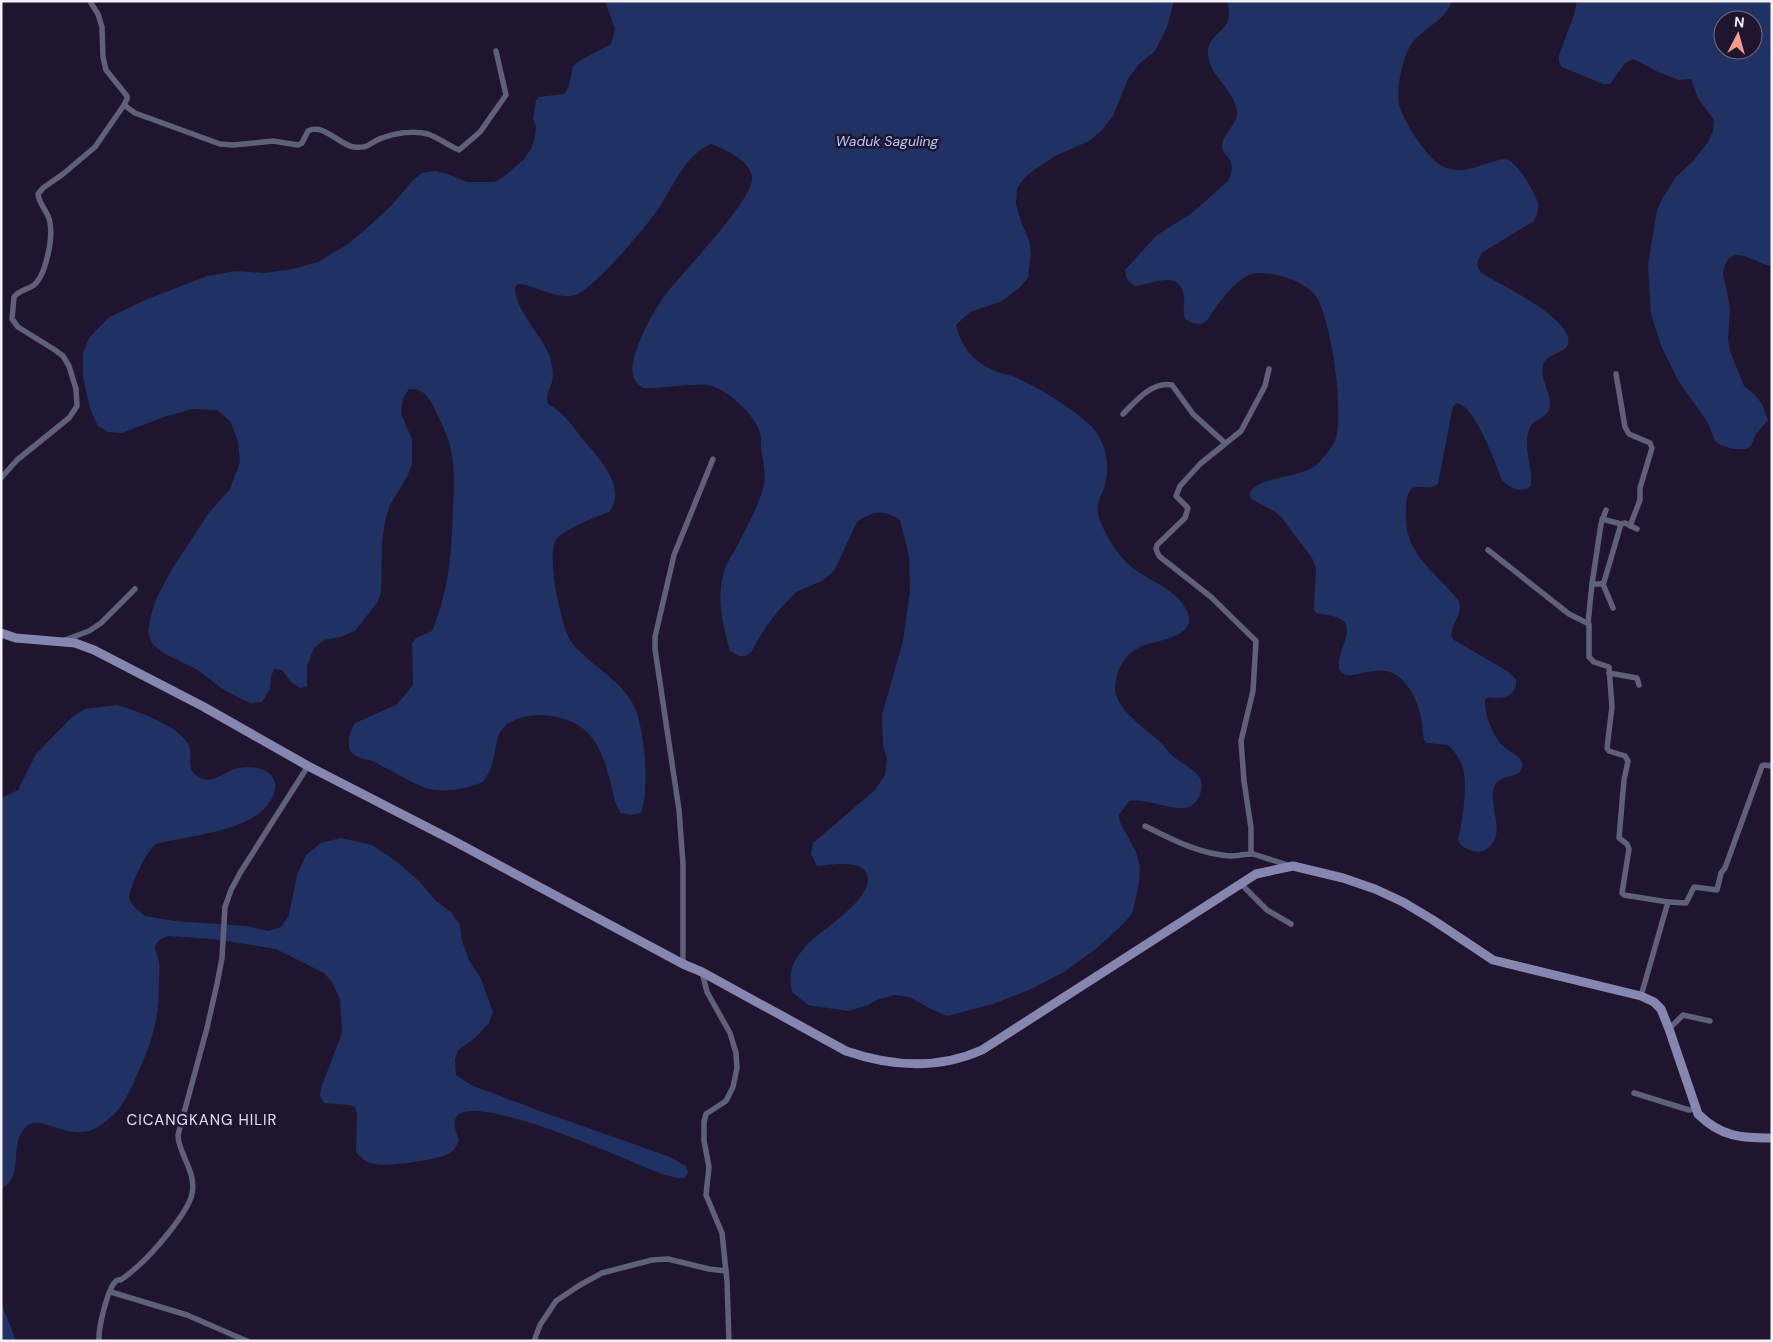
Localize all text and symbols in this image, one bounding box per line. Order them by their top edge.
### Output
north arrow [1713,10,1763,60]
text: N [1733,13,1745,32]
water label: Waduk Saguling [836,132,939,150]
district label: CICANGKANG HILIR [127,1110,277,1130]

